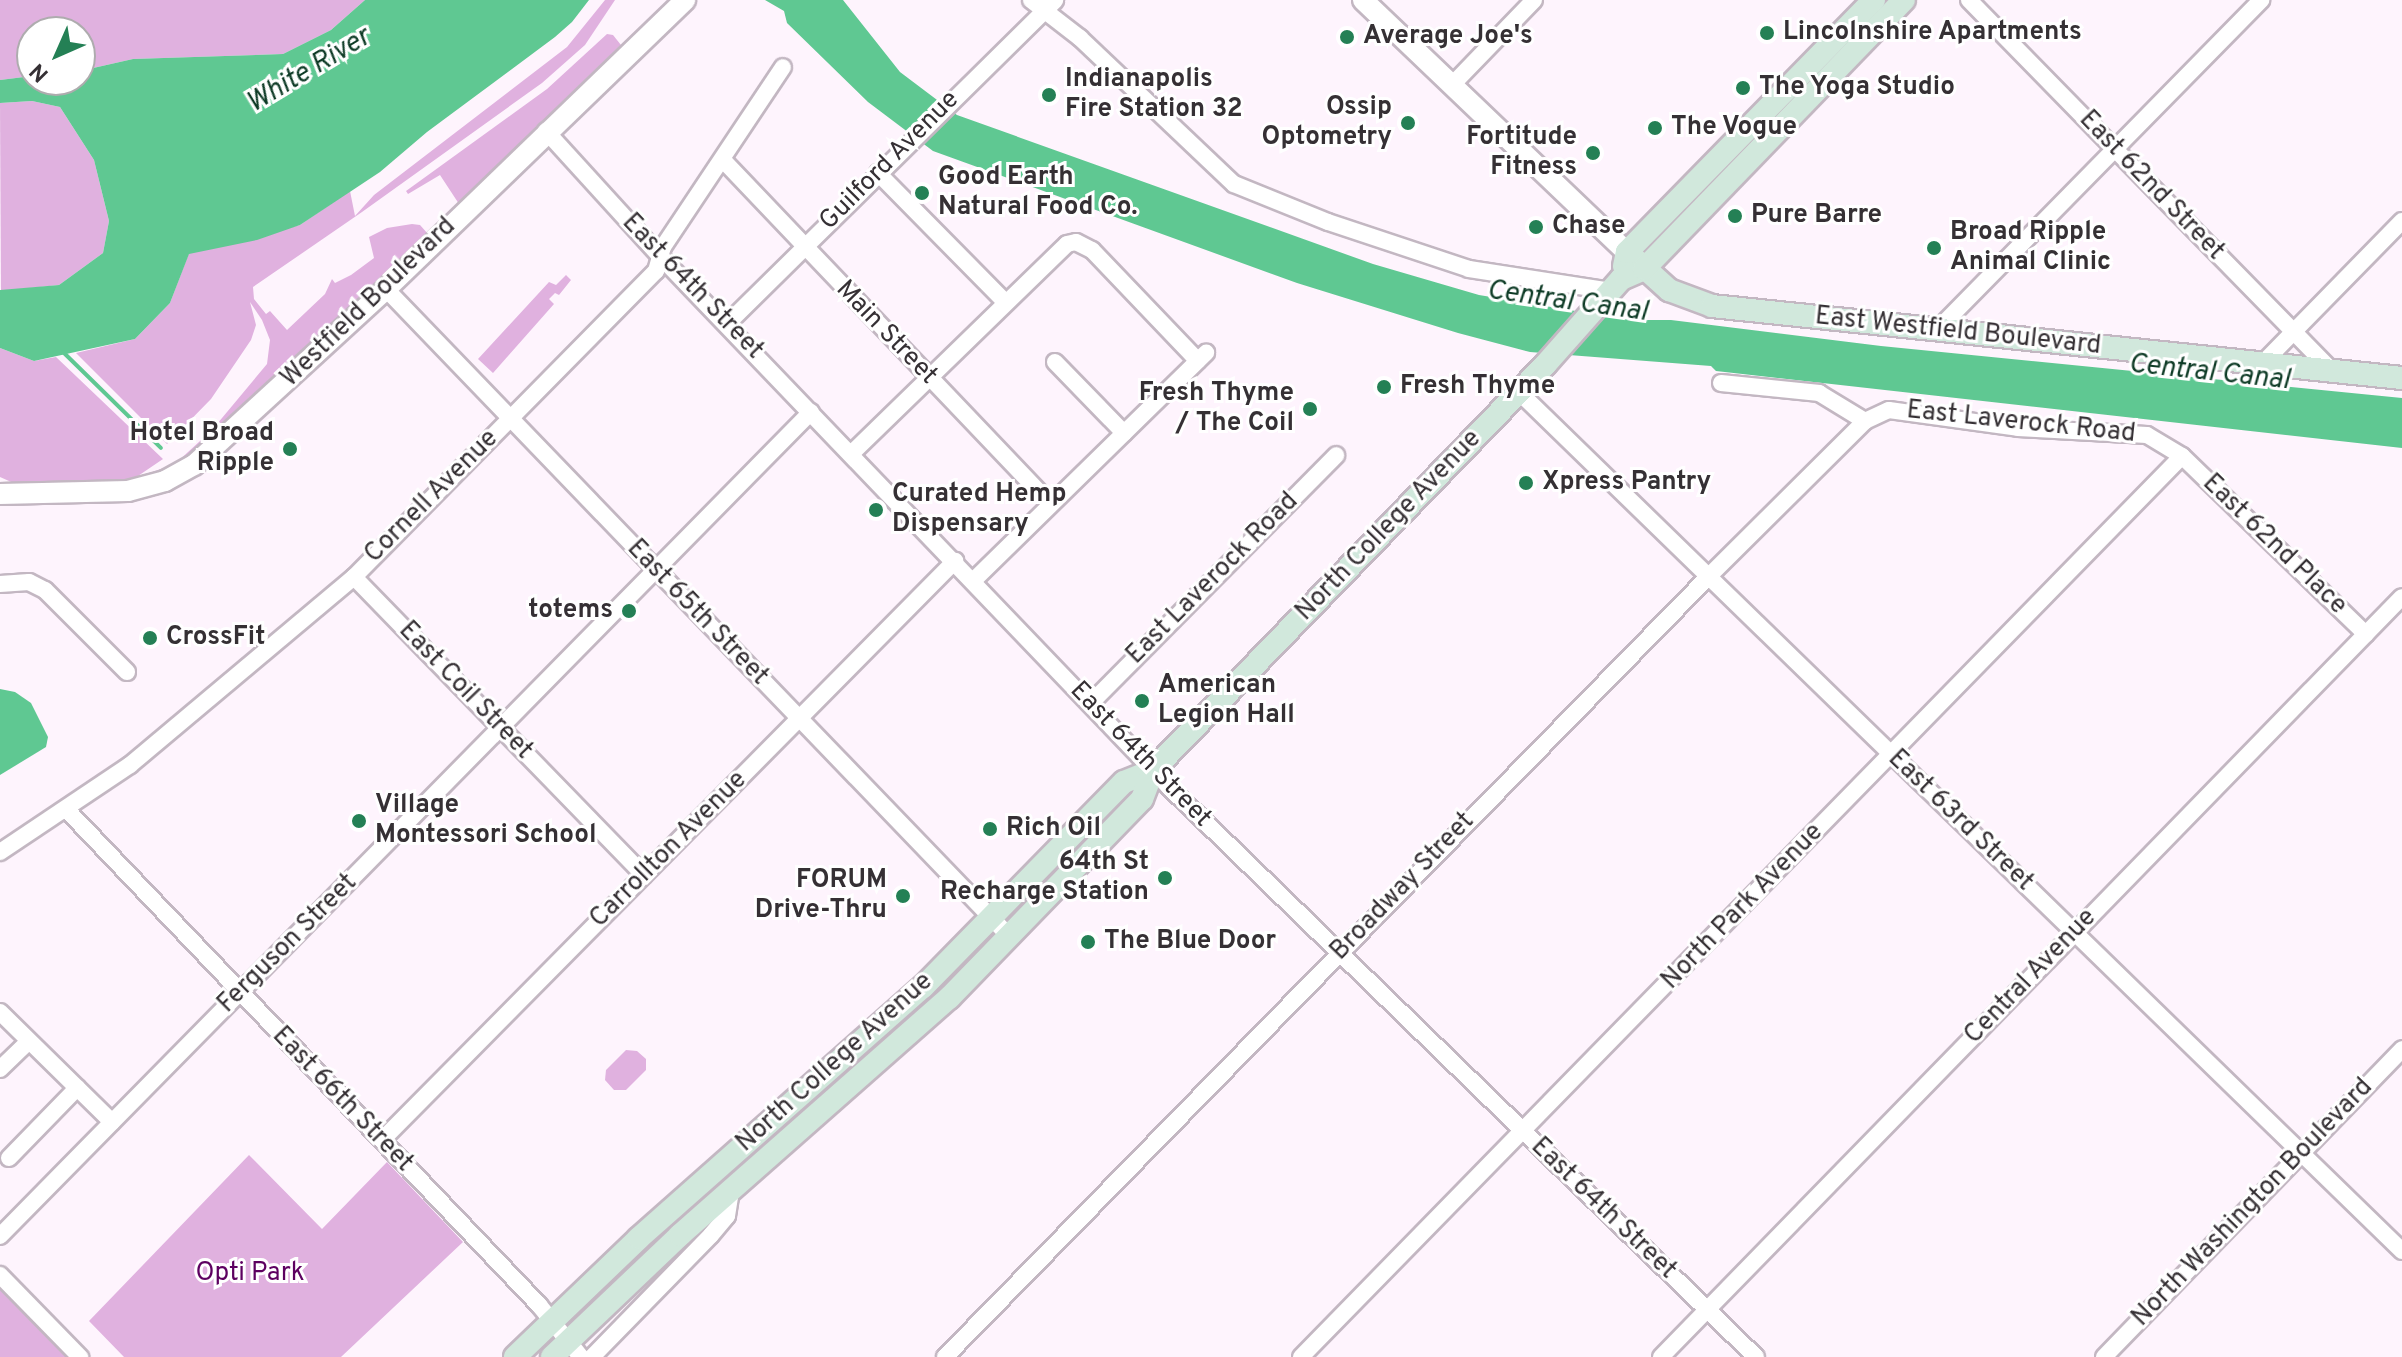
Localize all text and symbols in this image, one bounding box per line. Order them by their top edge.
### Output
north arrow [16,16,96,96]
place label: Lincolnshire Apartments [1783,17,2083,49]
water label: White River [241,21,377,121]
place label: Average Joe's [1363,21,1533,53]
marker: Lincolnshire Apartments [1758,24,1776,42]
marker: Average Joe's [1338,28,1356,46]
text: N [25,57,55,87]
place label: Indianapolis Fire Station 32 [1065,64,1243,126]
place label: The Yoga Studio [1759,72,1956,104]
marker: The Yoga Studio [1734,79,1752,97]
street label: Guilford Avenue [813,84,967,238]
marker: Indianapolis Fire Station 32 [1040,86,1058,104]
place label: Ossip Optometry [1262,92,1392,154]
street label: East 62nd Street [2072,105,2230,267]
place label: The Vogue [1671,112,1798,144]
marker: Ossip Optometry [1399,114,1417,132]
marker: The Vogue [1646,119,1664,137]
place label: Fortitude Fitness [1466,122,1577,184]
marker: Fortitude Fitness [1584,144,1602,162]
place label: Good Earth Natural Food Co. [938,162,1138,224]
marker: Good Earth Natural Food Co. [913,184,931,202]
place label: Pure Barre [1751,200,1882,232]
marker: Pure Barre [1726,207,1744,225]
street label: East 64th Street [615,208,769,366]
place label: Chase [1552,211,1626,243]
street label: Westfield Boulevard [275,212,463,394]
place label: Broad Ripple Animal Clinic [1950,217,2111,278]
marker: Chase [1527,218,1545,236]
marker: Broad Ripple Animal Clinic [1925,239,1943,257]
street label: Main Street [829,274,943,392]
water label: Central Canal [1485,274,1649,330]
street label: East Westfield Boulevard [1813,301,2103,363]
water label: Central Canal [2127,348,2291,398]
place label: Fresh Thyme [1400,371,1555,403]
place label: Fresh Thyme / The Coil [1139,378,1294,440]
marker: Fresh Thyme [1375,378,1393,396]
street label: East Laverock Road [1905,395,2137,451]
marker: Fresh Thyme / The Coil [1301,400,1319,418]
place label: Hotel Broad Ripple [130,418,274,480]
street label: Cornell Avenue [358,423,506,571]
street label: North College Avenue [1289,424,1489,628]
marker: Hotel Broad Ripple [281,440,299,458]
place label: Xpress Pantry [1542,467,1711,499]
street label: East 62nd Place [2195,468,2353,622]
marker: Xpress Pantry [1517,474,1535,492]
place label: Curated Hemp Dispensary [892,479,1066,540]
street label: East Laverock Road [1121,487,1305,671]
marker: Curated Hemp Dispensary [867,501,885,519]
street label: East 65th Street [620,534,774,692]
place label: totems [528,595,613,627]
marker: totems [620,602,638,620]
street label: East Coil Street [391,616,539,766]
place label: CrossFit [166,622,265,654]
marker: CrossFit [141,629,159,647]
place label: American Legion Hall [1158,670,1295,732]
street label: East 64th Street [1063,676,1217,834]
marker: American Legion Hall [1133,692,1151,710]
street label: East 63rd Street [1881,744,2039,898]
street label: Carrollton Avenue [584,765,754,935]
place label: Village Montessori School [375,790,597,852]
street label: Broadway Street [1325,807,1481,967]
marker: Village Montessori School [350,812,368,830]
place label: Rich Oil [1006,813,1101,845]
street label: North Park Avenue [1655,817,1831,997]
marker: Rich Oil [981,820,999,838]
place label: 64th St Recharge Station [940,847,1149,908]
place label: FORUM Drive-Thru [755,865,887,926]
street label: Ferguson Street [212,868,364,1020]
marker: 64th St Recharge Station [1156,869,1174,887]
marker: FORUM Drive-Thru [894,887,912,905]
street label: Central Avenue [1958,902,2104,1052]
place label: The Blue Door [1104,926,1276,958]
marker: The Blue Door [1079,933,1097,951]
street label: North College Avenue [730,966,940,1160]
street label: East 66th Street [265,1021,419,1179]
street label: North Washington Boulevard [2126,1072,2380,1334]
street label: East 64th Street [1524,1132,1682,1286]
park label: Opti Park [195,1258,305,1290]

